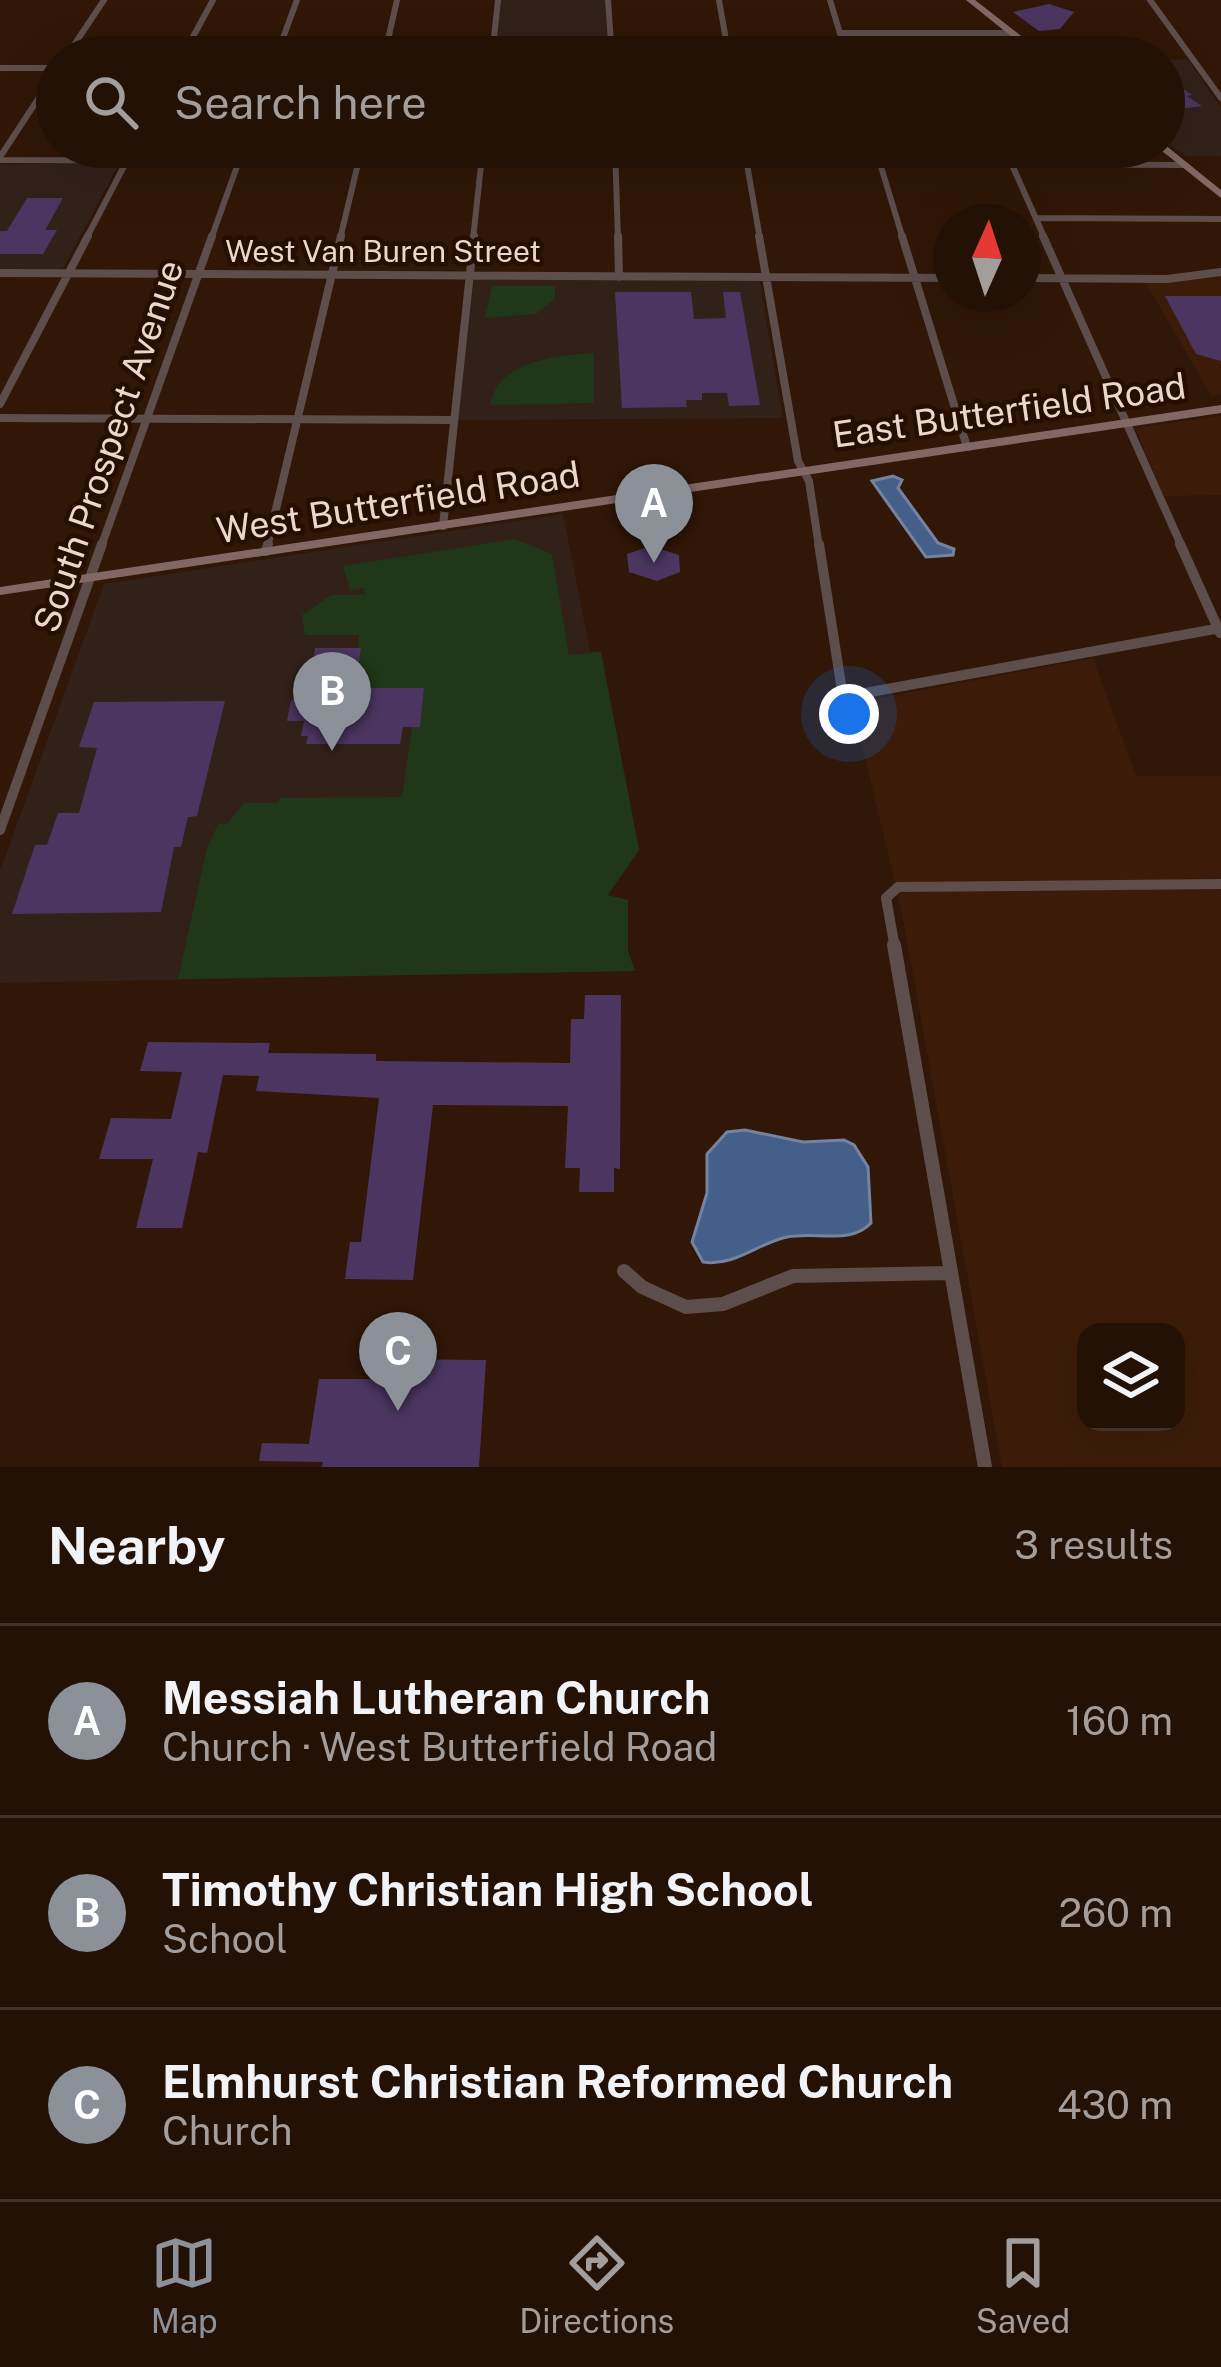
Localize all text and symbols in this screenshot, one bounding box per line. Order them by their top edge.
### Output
search box [36,36,1185,168]
icon: search [78,69,144,135]
text: Search here [174,76,427,129]
north arrow [933,204,1041,312]
street label: West Van Buren Street [225,233,541,269]
street label: South Prospect Avenue [25,254,191,638]
street label: East Butterfield Road [830,364,1188,456]
street label: West Butterfield Road [213,453,583,551]
pin: A [615,464,693,563]
pin: B [293,652,371,751]
your location [819,684,879,744]
pin: C [359,1312,437,1411]
map controls [1077,1323,1185,1431]
button: layers [1077,1323,1185,1431]
text: Nearby [48,1516,225,1575]
text: 3 results [1014,1522,1173,1568]
text: Messiah Lutheran Church [162,1671,711,1724]
text: A [73,1698,101,1744]
text: 160 m [1066,1698,1173,1744]
text: Church · West Butterfield Road [162,1724,717,1770]
text: Timothy Christian High School [162,1863,814,1916]
text: B [74,1890,100,1936]
text: 260 m [1059,1890,1173,1936]
text: School [162,1916,287,1962]
text: Elmhurst Christian Reformed Church [162,2055,953,2108]
text: C [73,2082,101,2128]
text: 430 m [1057,2082,1173,2128]
text: Church [162,2108,293,2154]
tab: Map [151,2230,218,2340]
tab: Directions [519,2230,674,2340]
tab: Saved [976,2230,1070,2340]

